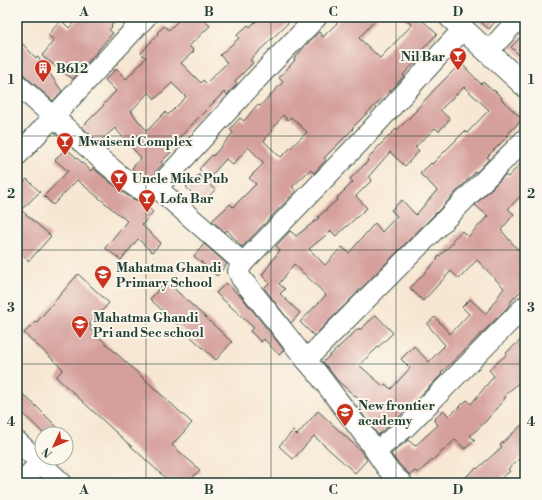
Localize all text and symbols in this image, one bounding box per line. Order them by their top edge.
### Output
text: A [78,4,89,20]
text: B [204,4,214,20]
text: C [328,4,338,20]
text: D [453,4,463,20]
bar icon: Nil Bar [448,46,468,71]
place label: Nil Bar [401,49,445,65]
building icon: B612 [33,58,53,83]
place label: B612 [56,61,88,77]
text: 1 [8,72,15,88]
text: 1 [528,72,535,88]
bar icon: Mwaiseni Complex [55,131,75,156]
place label: Mwaiseni Complex [78,134,193,150]
bar icon: Uncle Mike Pub [109,168,129,193]
place label: Uncle Mike Pub [132,171,229,187]
text: 2 [7,186,15,202]
text: 2 [527,186,535,202]
bar icon: Lofa Bar [137,188,157,213]
place label: Lofa Bar [160,191,214,207]
place label: Mahatma Ghandi Primary School [116,260,221,291]
school or university icon: Mahatma Ghandi Primary School [93,264,113,289]
text: 3 [7,300,15,316]
text: 3 [527,300,535,316]
place label: Mahatma Ghandi Pri and Sec school [93,310,204,341]
school or university icon: Mahatma Ghandi Pri and Sec school [70,314,90,339]
place label: New frontier academy [358,398,435,429]
school or university icon: New frontier academy [335,402,355,427]
text: 4 [7,414,16,430]
text: 4 [527,414,536,430]
north arrow [34,426,74,466]
text: N [39,444,56,460]
text: A [78,482,89,498]
text: B [204,482,214,498]
text: C [328,482,338,498]
text: D [453,482,463,498]

